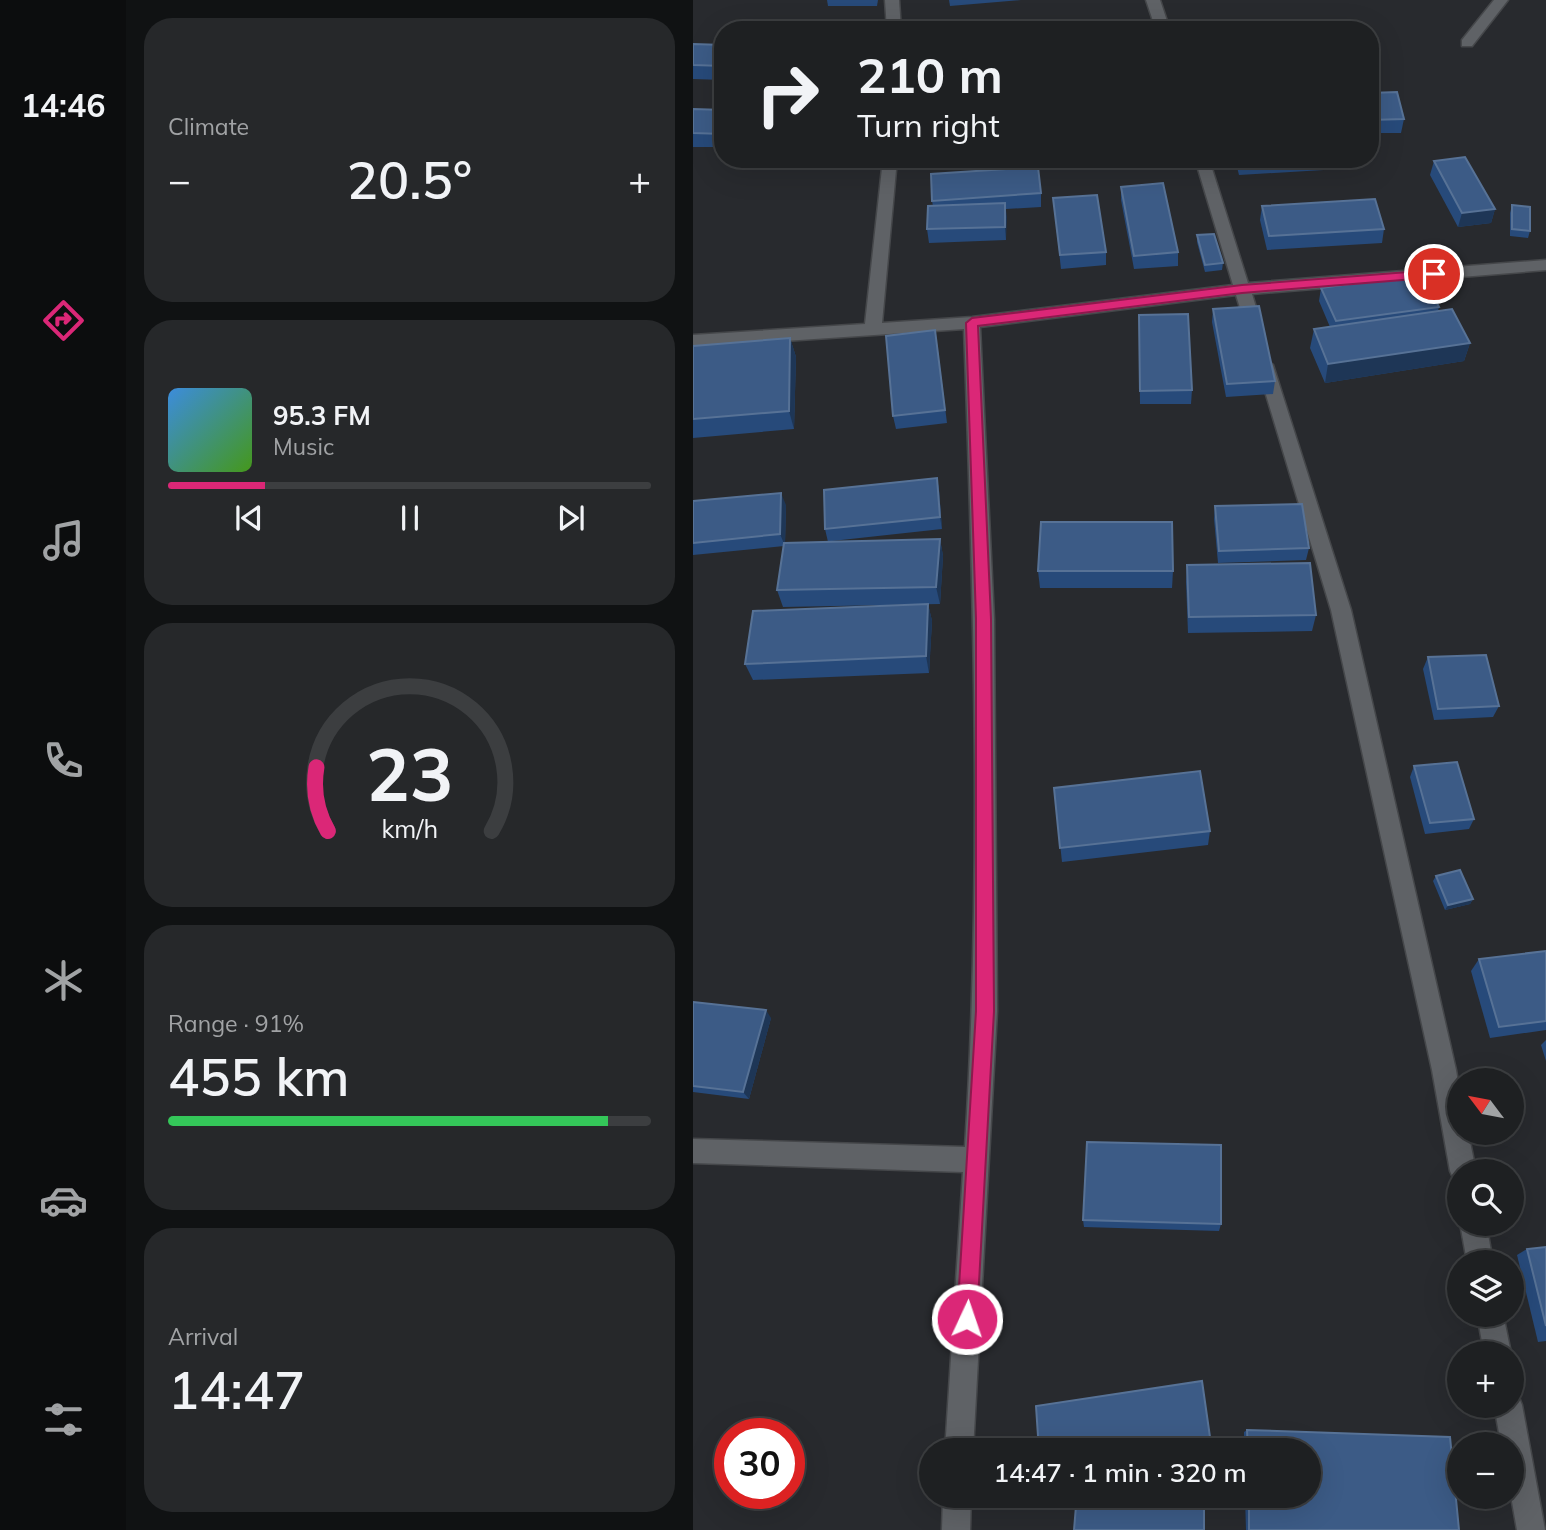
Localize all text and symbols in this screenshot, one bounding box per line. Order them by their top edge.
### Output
text: 210 m [857,44,1003,105]
icon: right [742,49,833,140]
text: 14:46 [21,85,105,125]
text: Turn right [857,105,1000,145]
text: Climate [168,112,249,141]
text: 20.5° [347,147,472,212]
text: − [168,156,191,204]
text: + [628,156,651,204]
pin [1404,244,1464,304]
icon: arrive [1415,255,1453,293]
icon: directions [39,296,88,345]
text: 95.3 FM [273,399,371,432]
text: Music [273,432,334,461]
icon: previous [230,499,268,537]
icon: pause [391,499,429,537]
icon: next [552,499,590,537]
icon: music [39,516,88,565]
text: 23 [366,728,453,819]
icon: phone [39,736,88,785]
text: km/h [381,813,438,844]
icon: climate [39,956,88,1005]
text: Range · 91% [168,1009,304,1038]
text: 455 km [168,1044,349,1109]
north arrow [1447,1068,1524,1144]
map controls [1447,1068,1524,1509]
button: search [1447,1159,1524,1236]
icon: car [39,1176,88,1225]
button: layers [1447,1250,1524,1327]
position arrow [930,1282,1004,1356]
text: Arrival [168,1322,238,1351]
button: + [1447,1341,1524,1418]
text: 14:47 [168,1357,305,1422]
icon: filters [39,1395,88,1444]
speed limit sign: 30 [714,1418,805,1509]
button: − [1447,1432,1524,1509]
text: 14:47 · 1 min · 320 m [993,1456,1247,1489]

